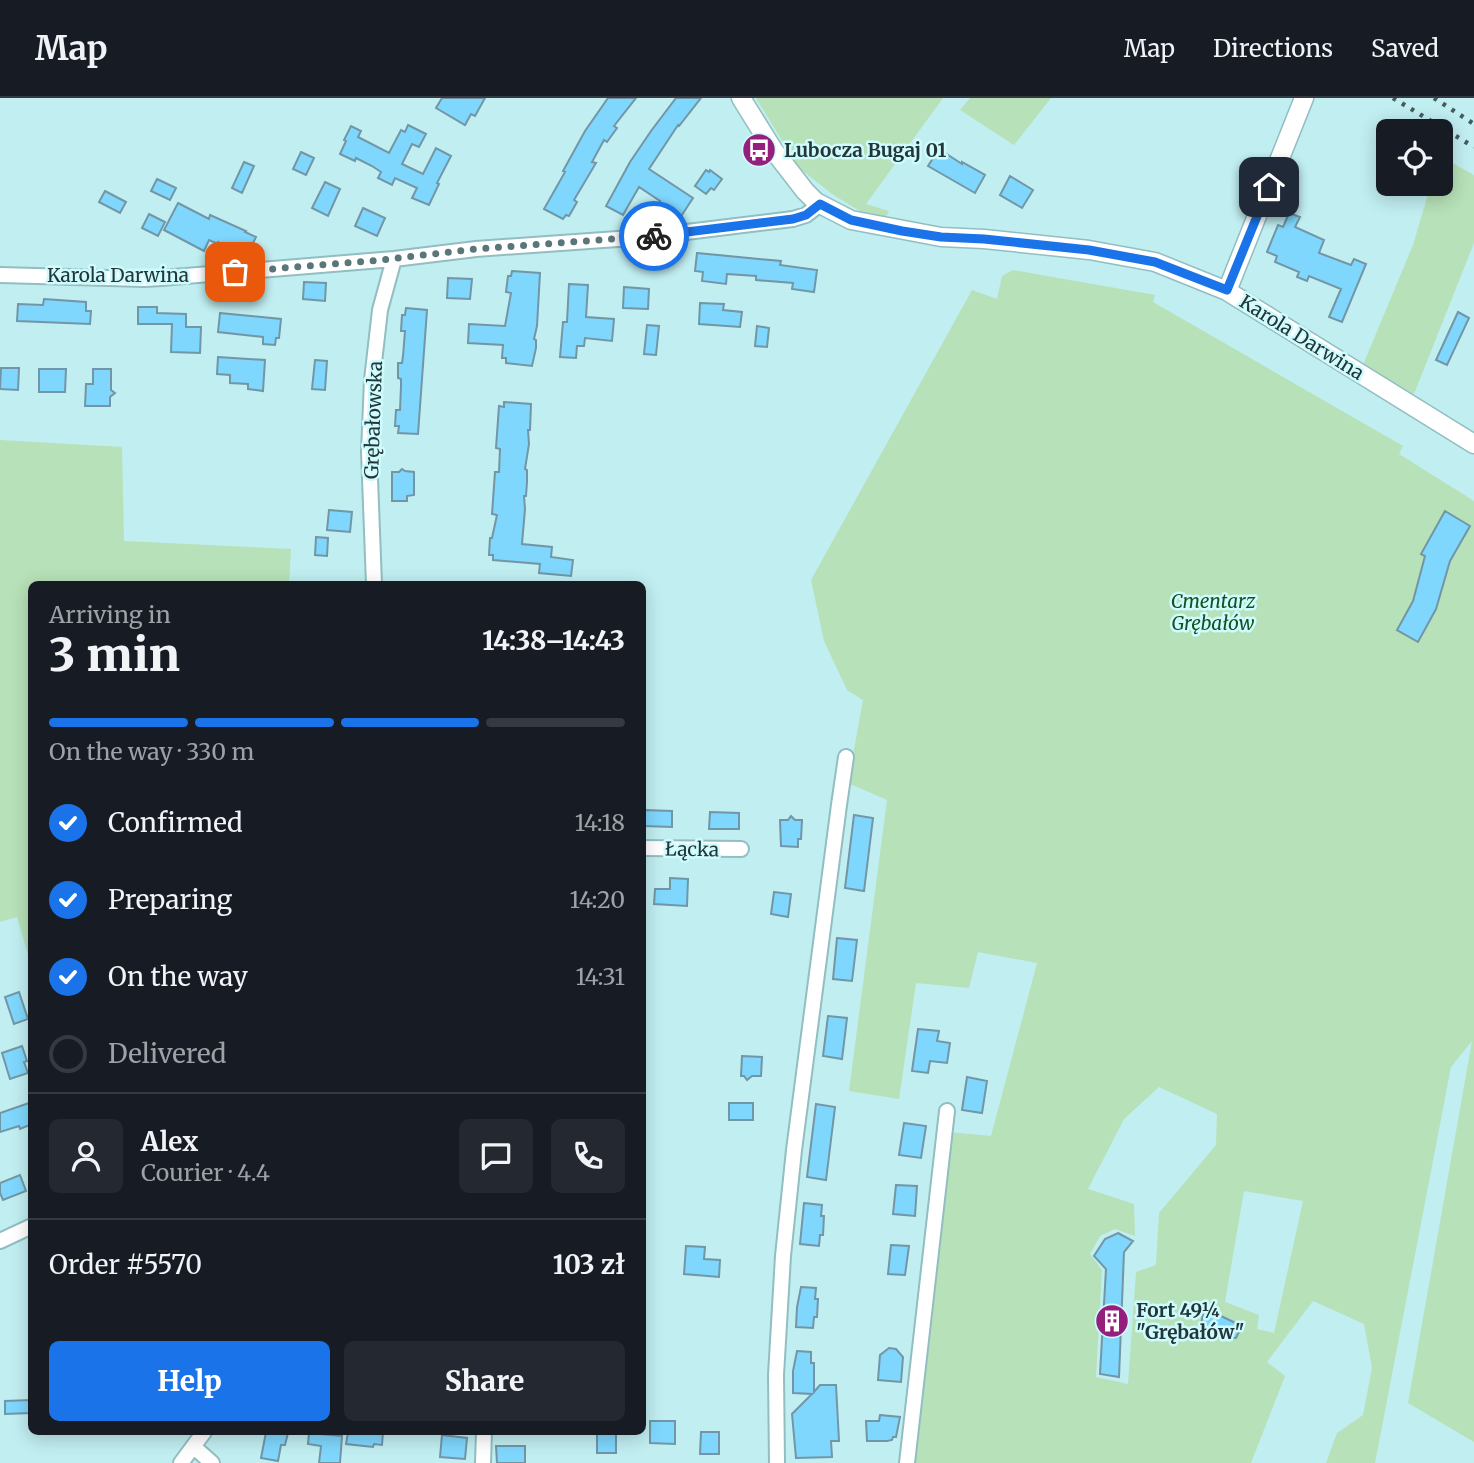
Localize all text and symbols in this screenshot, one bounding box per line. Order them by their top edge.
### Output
text: Map [35,28,108,69]
text: Map [1124,33,1175,64]
text: Directions [1213,33,1333,64]
text: Saved [1371,33,1439,64]
map controls [1376,119,1453,196]
button: locate [1376,119,1453,196]
bus stop icon: Lubocza Bugaj 01 [740,131,778,169]
place label: Lubocza Bugaj 01 [784,138,946,162]
pin [1239,157,1299,217]
icon: home [1250,168,1288,206]
courier [619,201,689,271]
icon: bike [635,217,673,255]
pin [205,242,265,302]
icon: bag [216,253,254,291]
street label: Karola Darwina [47,263,189,287]
street label: Karola Darwina [1235,289,1369,385]
street label: Grębałowska [359,361,387,479]
park label: Cmentarz Grębałów [1171,589,1256,635]
text: Arriving in [49,600,171,629]
text: 14:38–14:43 [482,624,625,657]
text: 3 min [49,626,180,684]
text: On the way · 330 m [49,737,254,766]
icon: check [49,804,87,842]
text: Confirmed [108,806,243,839]
text: 14:18 [575,808,625,837]
street label: Łącka [665,837,719,861]
icon: check [49,881,87,919]
text: Preparing [108,883,232,916]
text: 14:20 [570,885,625,914]
icon: check [49,958,87,996]
text: On the way [108,960,248,993]
text: 14:31 [575,962,625,991]
text: Delivered [108,1037,227,1070]
button: person [49,1119,123,1193]
button: chat [459,1119,533,1193]
button: phone [551,1119,625,1193]
text: Alex [141,1125,198,1158]
text: Courier · 4.4 [141,1158,270,1187]
text: Order #5570 [49,1248,202,1281]
text: 103 zł [553,1248,625,1281]
place label: Fort 49¼ "Grębałów" [1136,1298,1244,1344]
building icon: Fort 49¼ "Grębałów" [1093,1302,1131,1340]
button: Help [49,1341,330,1421]
button: Share [344,1341,625,1421]

